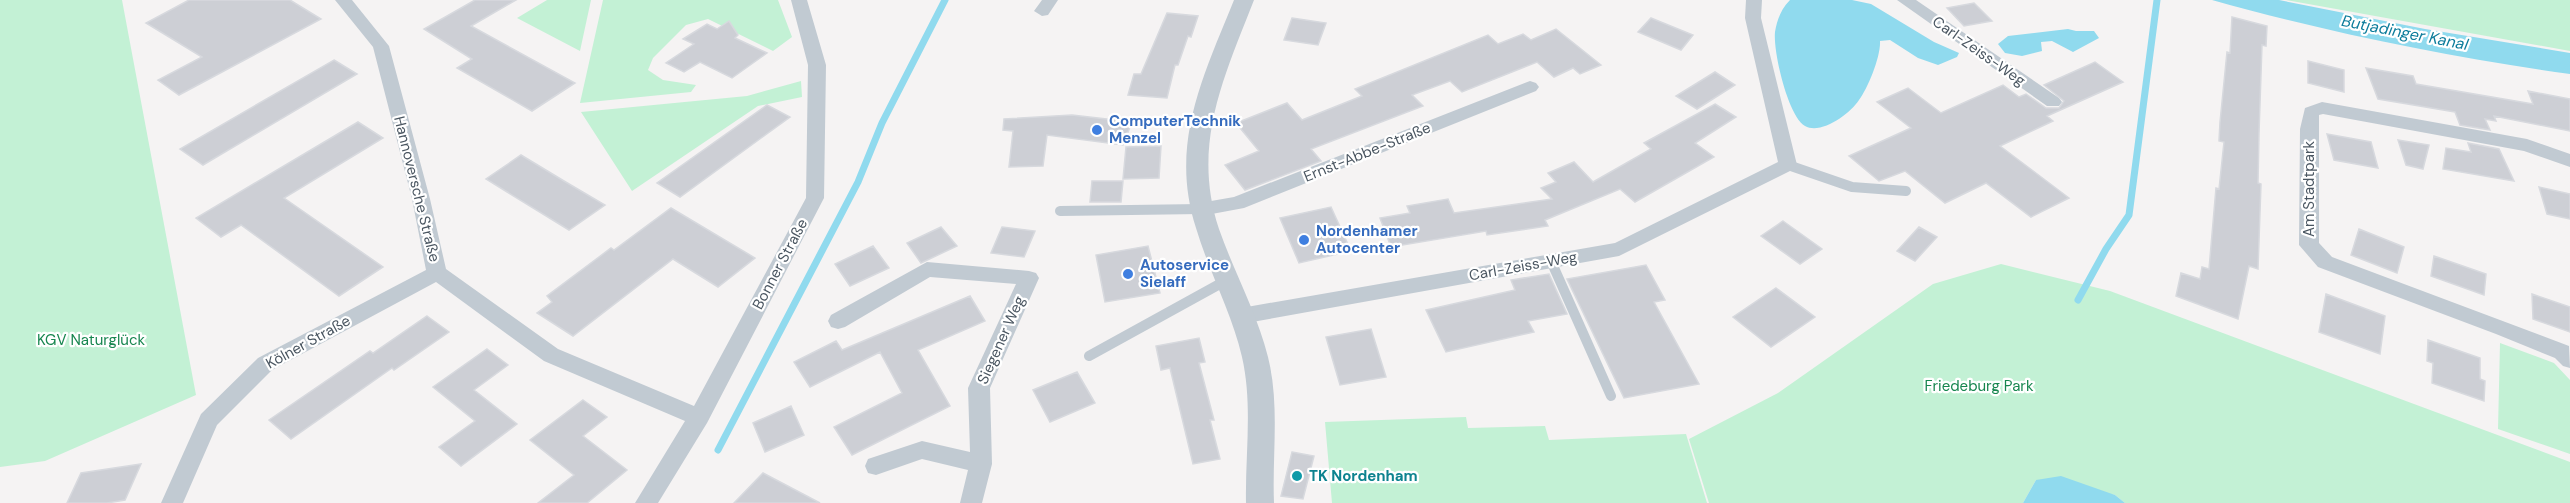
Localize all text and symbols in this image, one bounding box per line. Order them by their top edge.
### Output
water label: Butjadinger Kanal [2340,10,2470,55]
street label: Carl-Zeiss-Weg [1928,11,2030,91]
place label: ComputerTechnik Menzel [1109,111,1241,148]
street label: Hannoversche Straße [389,114,445,264]
street label: Ernst-Abbe-Straße [1301,117,1433,187]
marker: ComputerTechnik Menzel [1090,123,1104,137]
street label: Am Stadtpark [2299,141,2319,237]
street label: Bonner Straße [748,215,812,313]
place label: Nordenhamer Autocenter [1316,221,1418,258]
marker: Nordenhamer Autocenter [1297,233,1311,247]
street label: Carl-Zeiss-Weg [1467,247,1579,285]
place label: Autoservice Sielaff [1140,255,1229,292]
marker: Autoservice Sielaff [1121,267,1135,281]
street label: Siegener Weg [973,293,1029,387]
street label: Kölner Straße [262,311,354,373]
park label: KGV Naturglück [37,330,146,350]
park label: Friedeburg Park [1925,376,2034,396]
place label: TK Nordenham [1309,466,1418,486]
marker: TK Nordenham [1290,469,1304,483]

